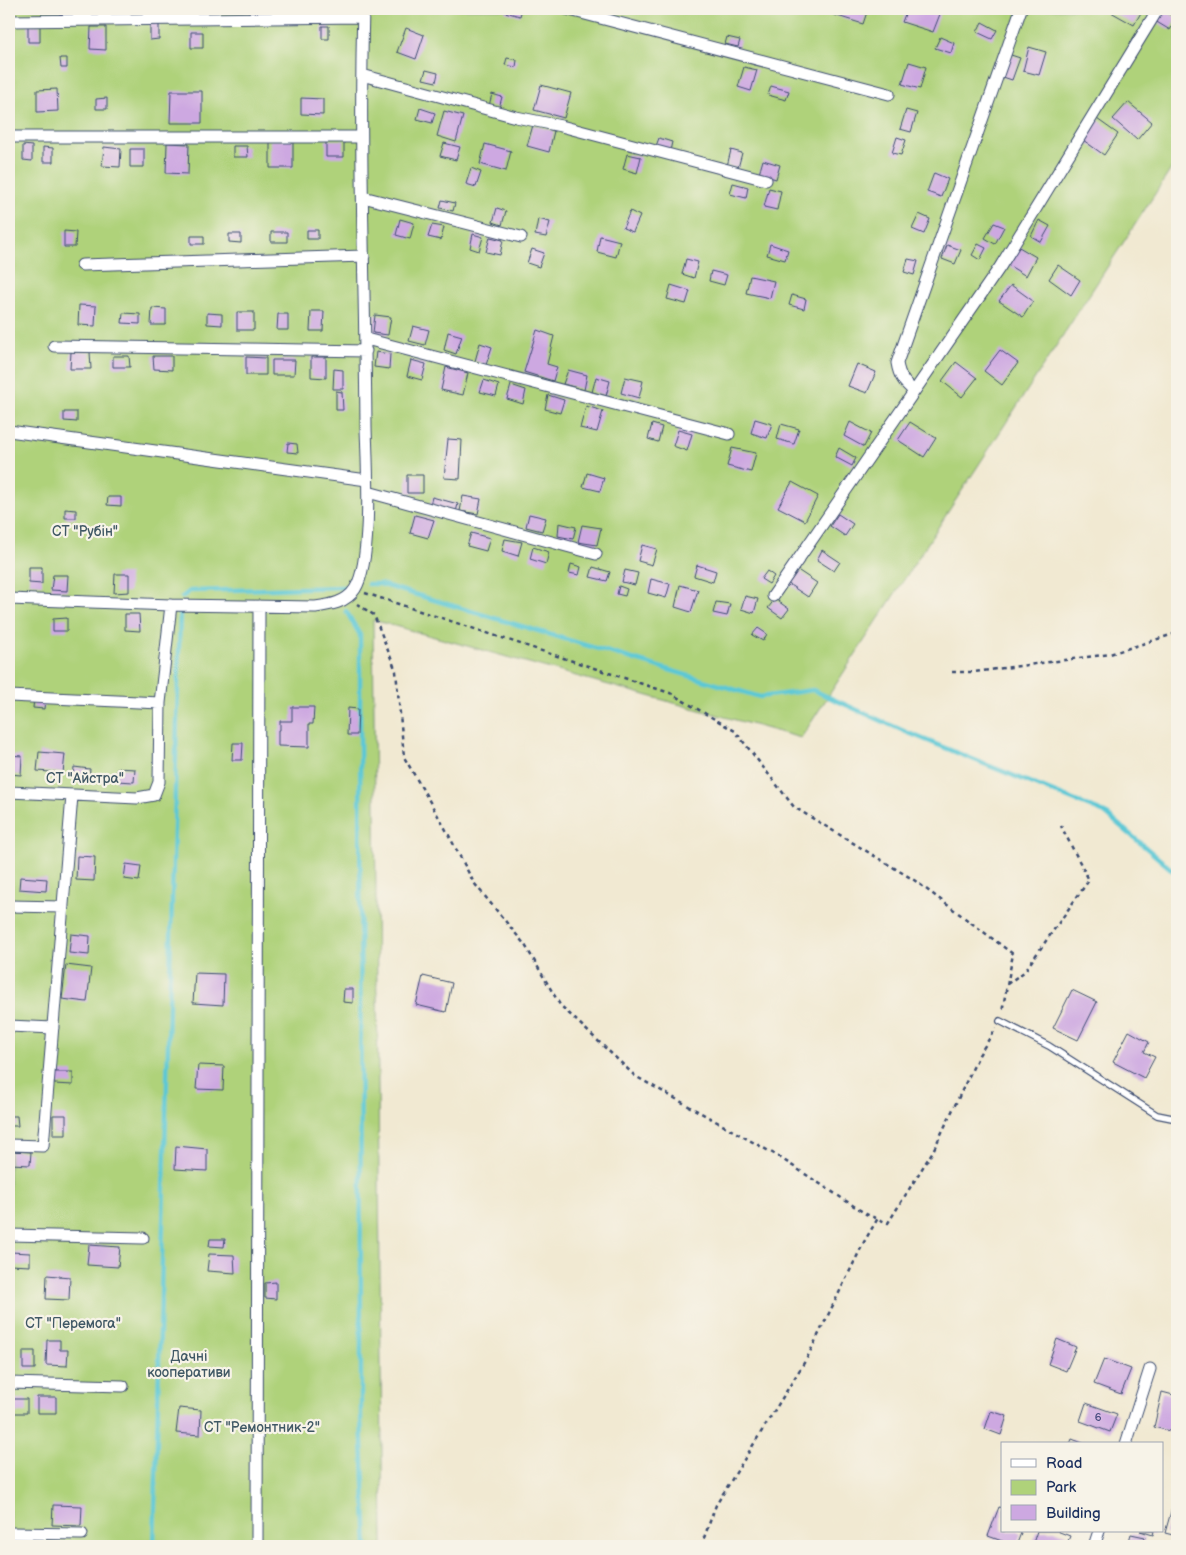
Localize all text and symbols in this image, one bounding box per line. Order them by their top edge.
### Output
park label: СТ "Рубін" [52,523,118,540]
park label: СТ "Айстра" [46,770,124,787]
park label: СТ "Перемога" [25,1315,121,1332]
park label: Дачні кооперативи [147,1348,231,1381]
house number: 6 [1095,1411,1102,1424]
park label: СТ "Ремонтник-2" [204,1419,320,1436]
legend [1001,1442,1164,1532]
text: Road [1046,1454,1082,1473]
text: Park [1046,1478,1077,1497]
text: Building [1046,1504,1101,1523]

